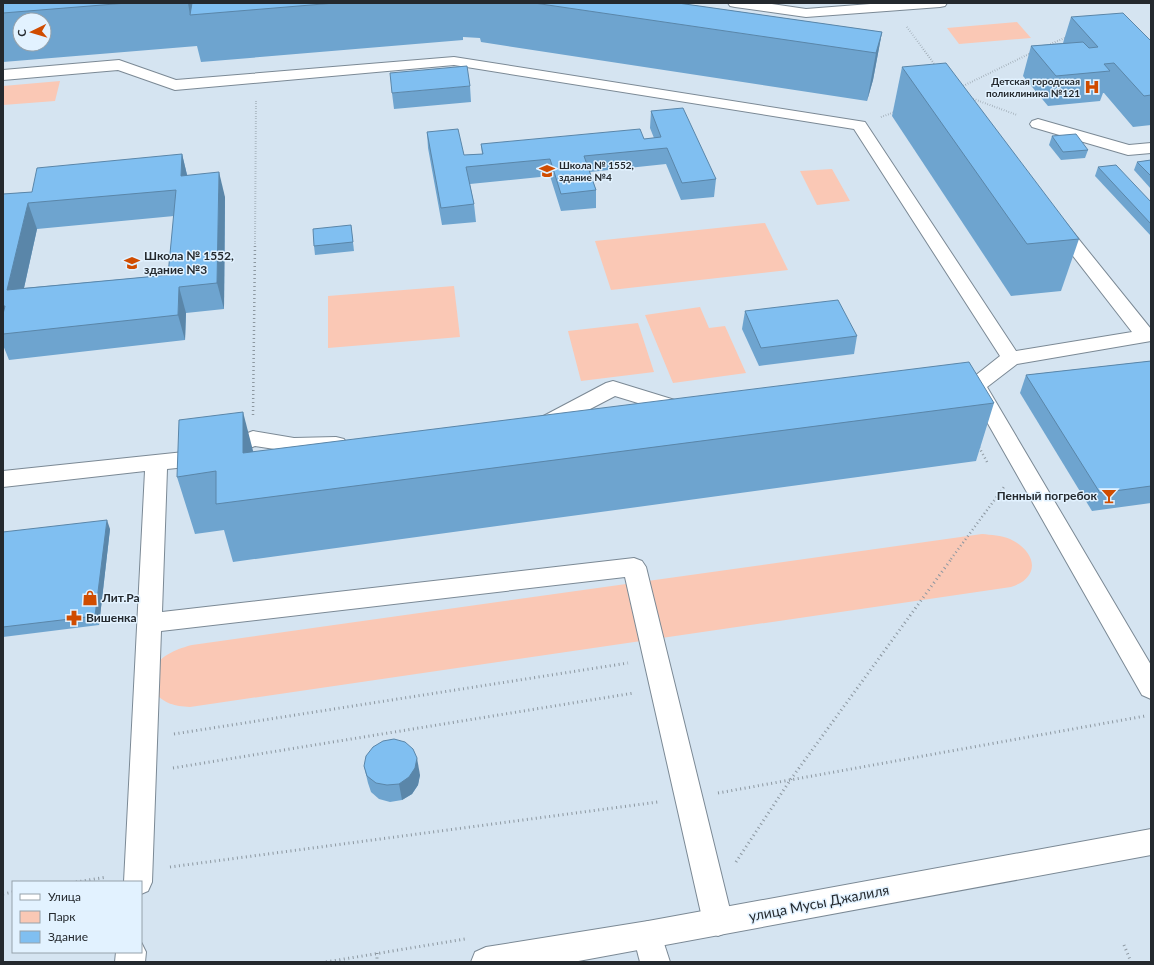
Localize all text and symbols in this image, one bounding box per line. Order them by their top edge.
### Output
north arrow [12,12,52,52]
text: С [15,28,28,37]
place label: Детская городская поликлиника №121 [986,75,1080,99]
hospital icon: Детская городская поликлиника №121 [1083,78,1101,96]
place label: Школа № 1552, здание №4 [559,159,634,183]
school or university icon: Школа № 1552, здание №4 [538,162,556,180]
place label: Школа № 1552, здание №3 [144,248,234,277]
school or university icon: Школа № 1552, здание №3 [123,254,141,272]
bar icon: Пенный погребок [1100,487,1118,505]
place label: Пенный погребок [997,488,1097,503]
shop icon: Лит.Ра [81,589,99,607]
place label: Лит.Ра [101,590,140,605]
pharmacy icon: Вишенка [65,609,83,627]
place label: Вишенка [86,610,137,625]
legend [12,881,142,953]
street label: улица Мусы Джалиля [747,881,890,924]
text: Улица [48,889,81,904]
text: Парк [48,909,76,924]
text: Здание [48,929,88,944]

